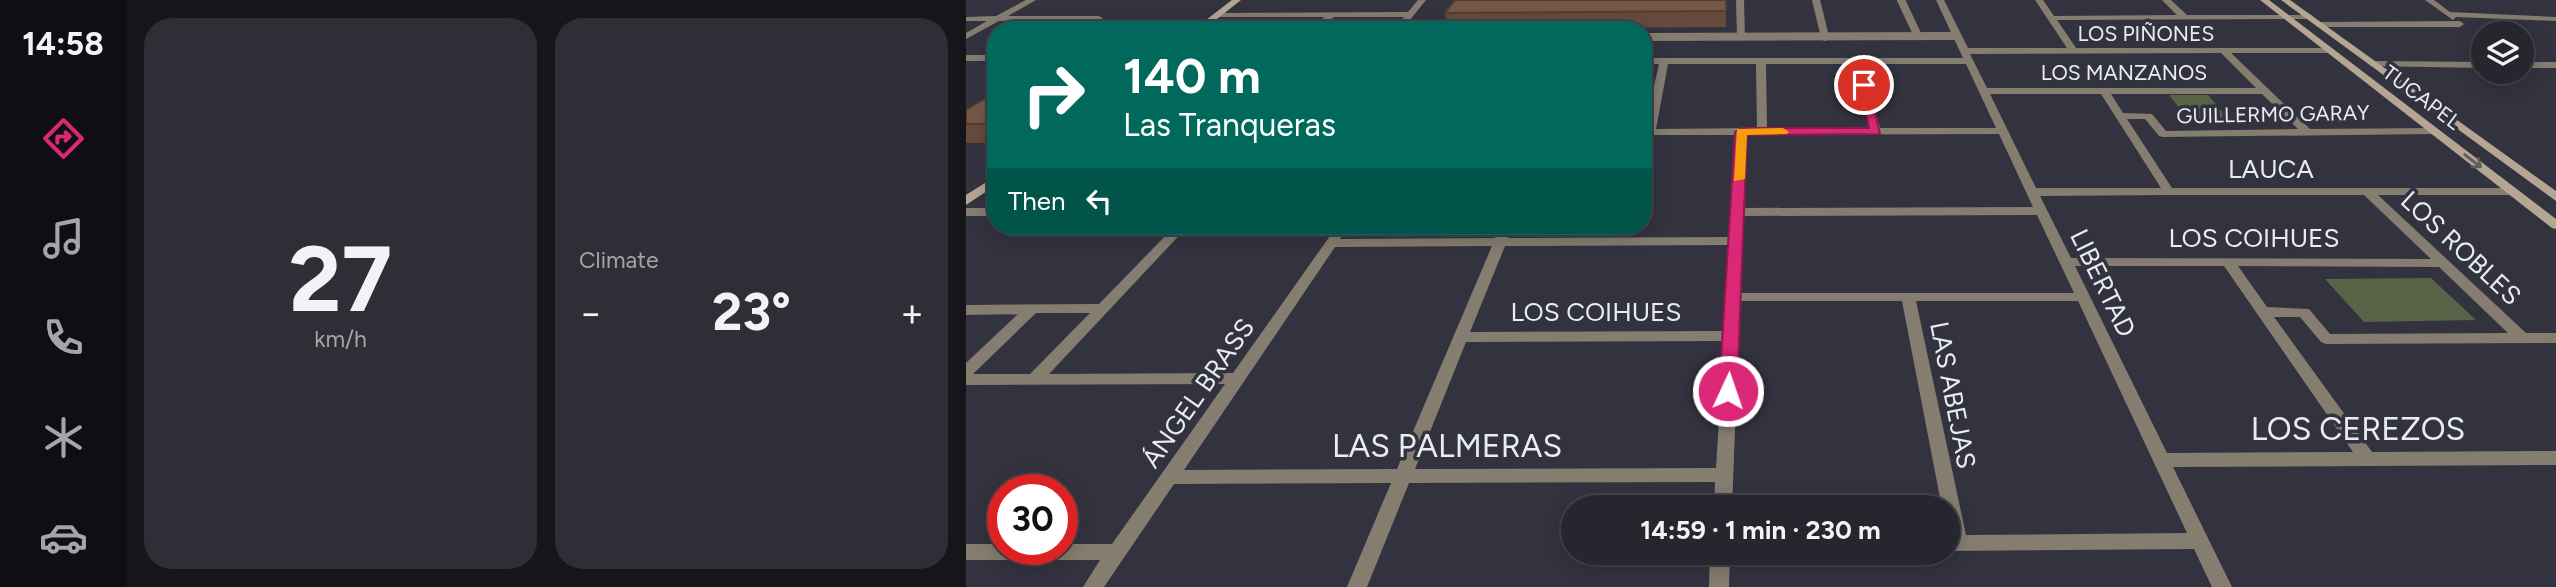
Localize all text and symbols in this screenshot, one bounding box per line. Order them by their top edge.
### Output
street label: LOS PIÑONES [2078,21,2214,46]
map controls [2471,21,2534,84]
button: layers [2471,21,2534,84]
text: 14:58 [22,25,104,63]
text: 140 m [1123,46,1261,105]
icon: right [1008,49,1099,140]
pin [1834,55,1894,115]
street label: LOS MANZANOS [2041,60,2207,85]
street label: TUCAPEL [2378,60,2466,135]
icon: arrive [1845,66,1883,104]
street label: GUILLERMO GARAY [2176,100,2370,128]
text: Las Tranqueras [1123,106,1336,144]
icon: directions [39,114,88,163]
street label: LAUCA [2228,153,2314,185]
one-way arrow [2464,154,2482,169]
icon: left [1080,182,1118,220]
street label: LOS ROBLES [2394,184,2528,312]
text: Then [1008,185,1066,217]
icon: music [39,214,88,263]
street label: LOS COIHUES [2169,222,2339,254]
street label: LIBERTAD [2063,224,2143,342]
text: 27 [289,225,392,334]
text: Climate [579,246,658,274]
text: 23° [712,281,791,343]
text: − [579,290,603,336]
text: + [900,290,924,336]
street label: LOS COIHUES [1511,296,1681,328]
street label: ÁNGEL BRASS [1135,312,1261,474]
icon: phone [39,313,88,362]
street label: LAS ABEJAS [1923,319,1983,471]
text: km/h [314,325,367,353]
position arrow [1691,354,1765,428]
street label: LOS CEREZOS [2251,410,2465,448]
icon: climate [39,413,88,462]
street label: LAS PALMERAS [1332,427,1562,465]
speed limit sign: 30 [987,474,1078,565]
icon: car [39,513,88,562]
text: 14:59 · 1 min · 230 m [1640,514,1881,546]

